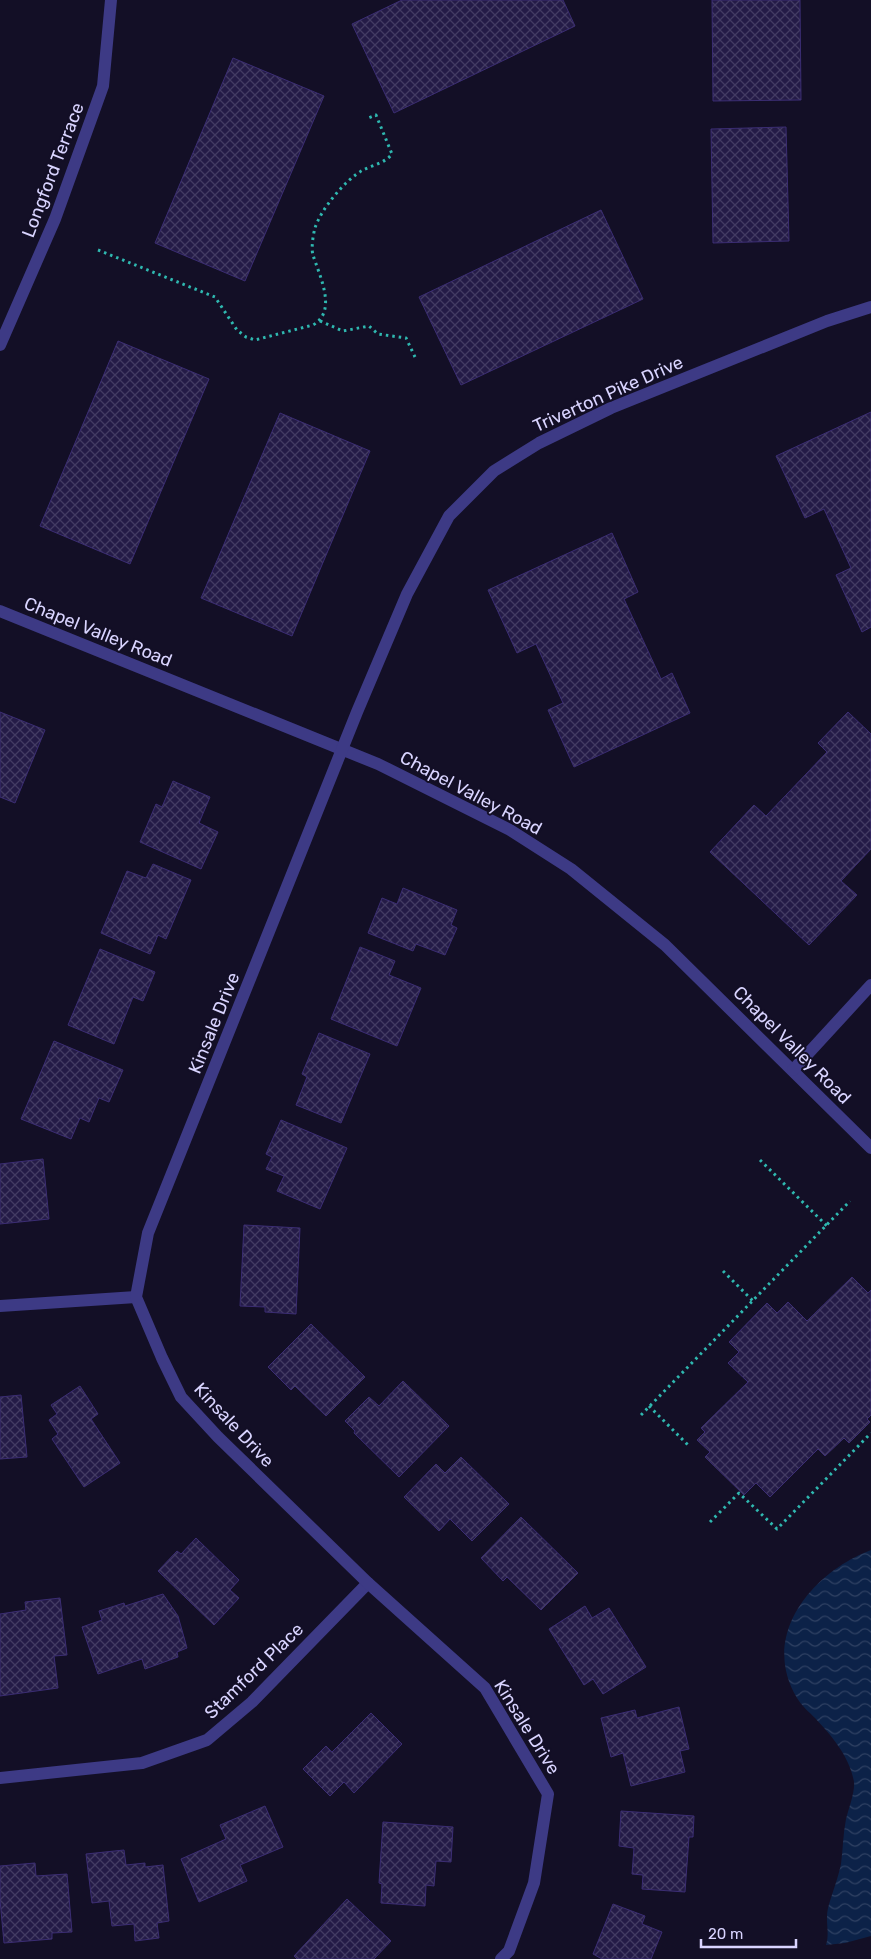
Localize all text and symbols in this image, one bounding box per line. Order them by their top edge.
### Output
street label: Longford Terrace [17,99,89,241]
street label: Triverton Pike Drive [530,351,686,437]
street label: Chapel Valley Road [21,592,175,672]
street label: Chapel Valley Road [396,746,546,840]
street label: Kinsale Drive [184,969,244,1077]
street label: Chapel Valley Road [728,981,856,1109]
street label: Kinsale Drive [189,1378,279,1472]
street label: Stamford Place [200,1618,308,1724]
street label: Kinsale Drive [489,1676,565,1778]
scale bar [701,1916,796,1948]
text: 20 m [708,1925,743,1943]

